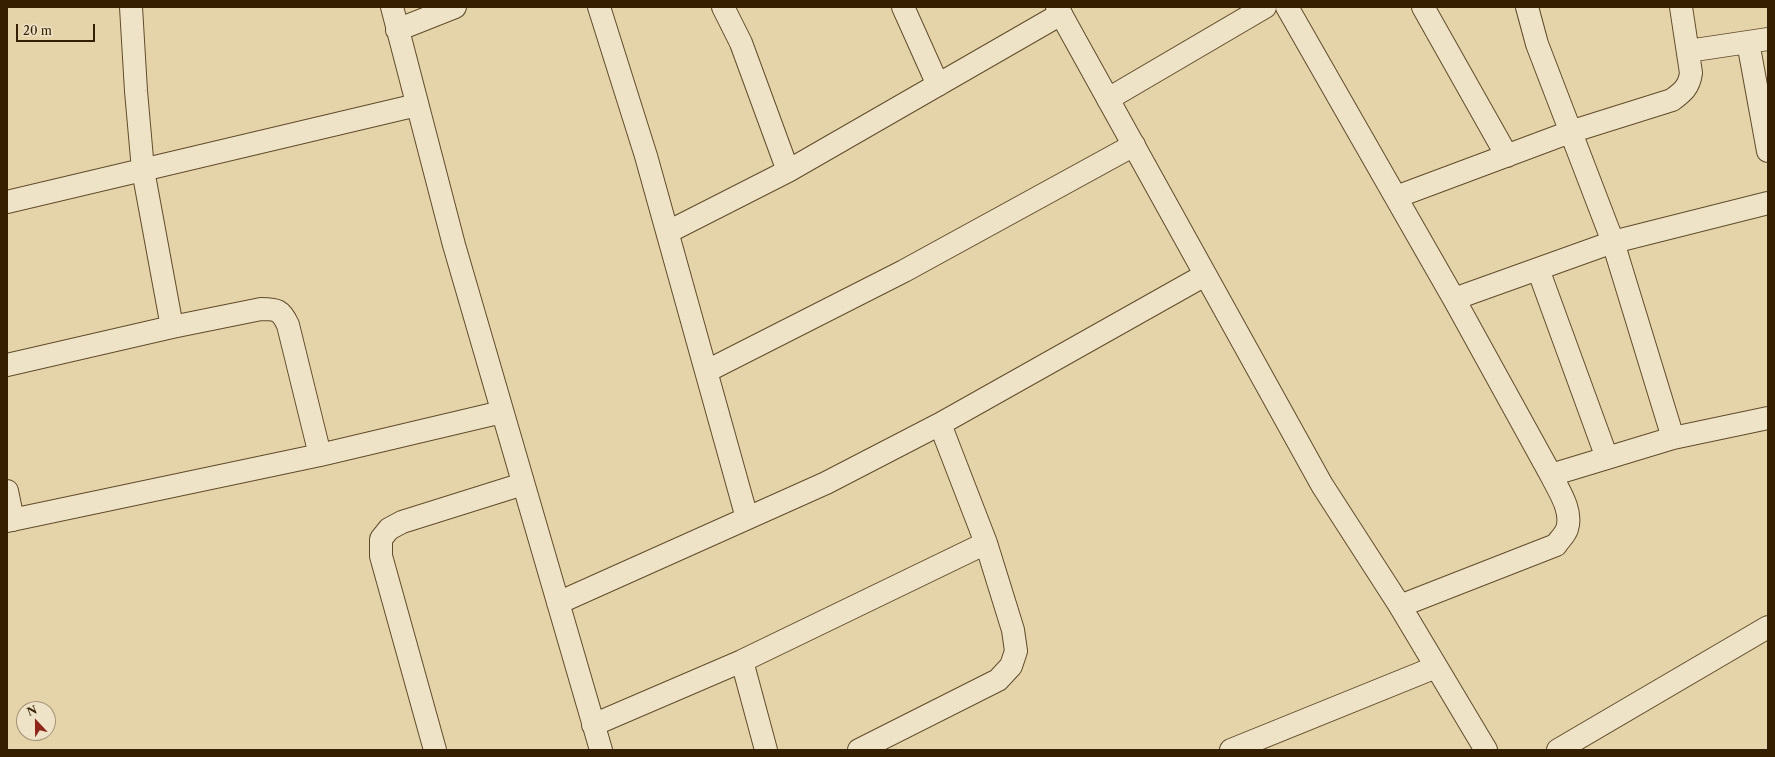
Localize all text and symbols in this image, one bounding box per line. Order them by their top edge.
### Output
scale bar [18,16,97,42]
text: 20 m [23,23,52,38]
north arrow [16,701,56,741]
text: N [25,703,39,719]

